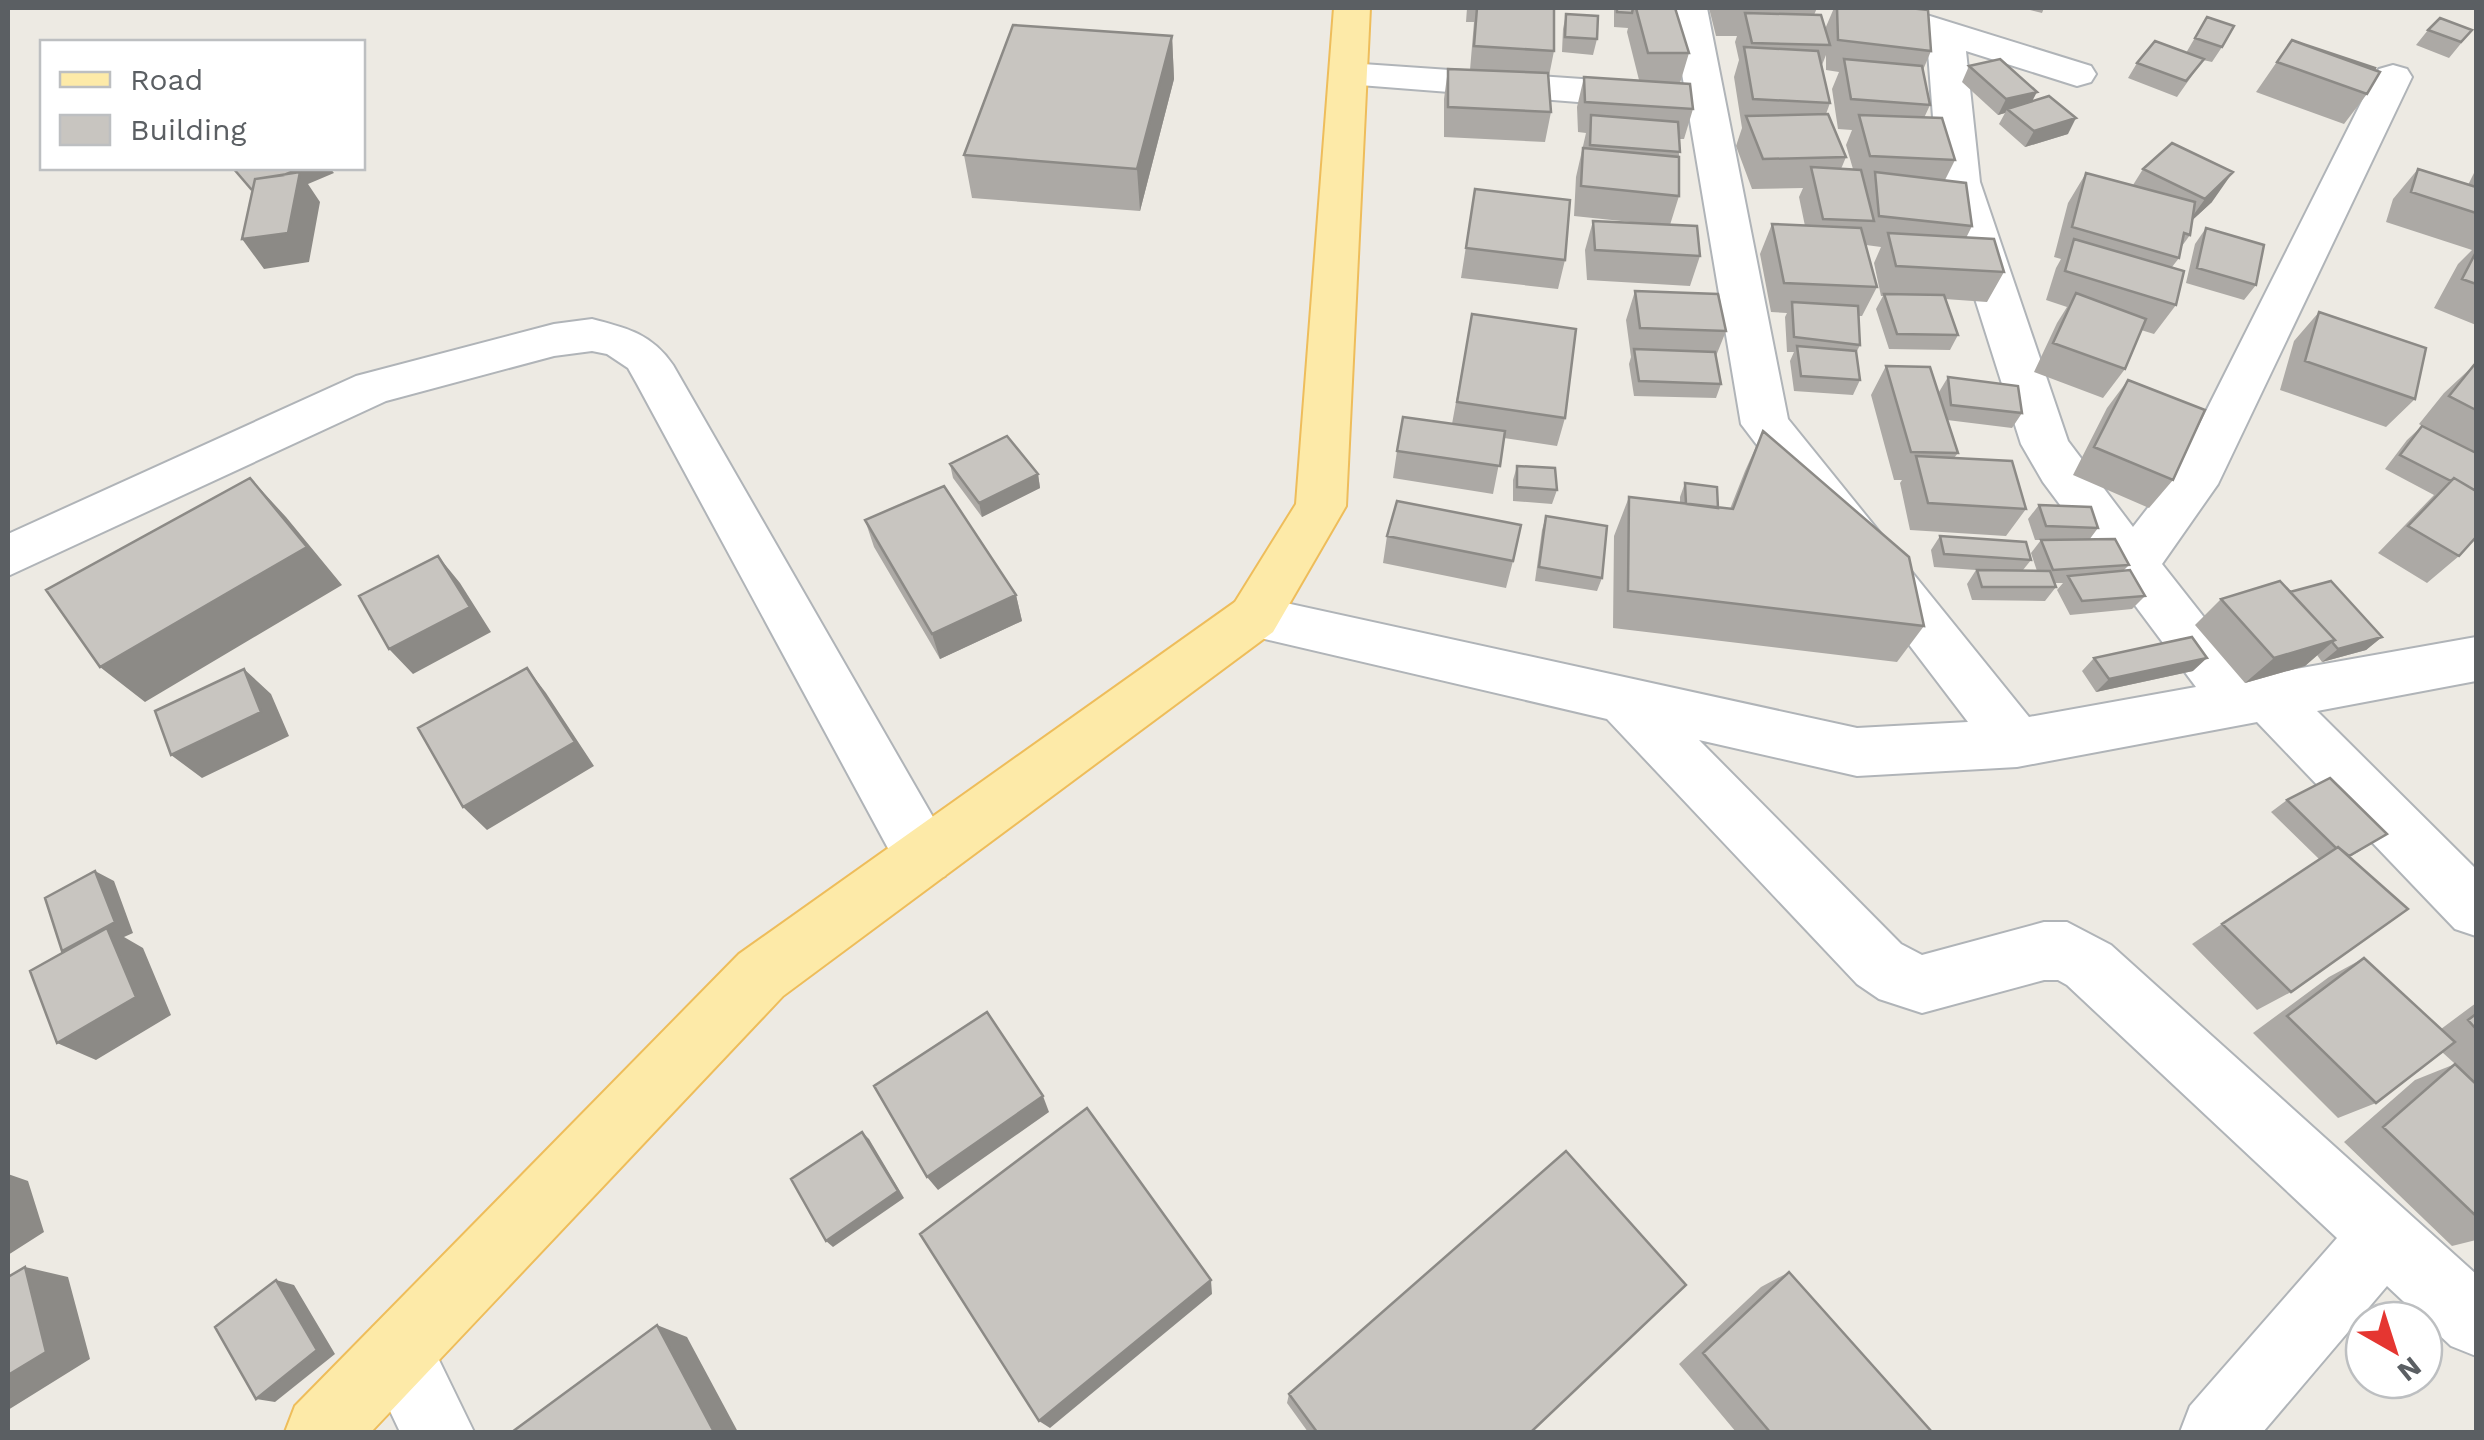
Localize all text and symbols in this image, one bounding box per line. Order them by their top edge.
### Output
legend [40,40,365,170]
text: Road [130,62,203,97]
text: Building [130,112,247,147]
north arrow [2344,1300,2444,1400]
text: N [2391,1350,2428,1388]

